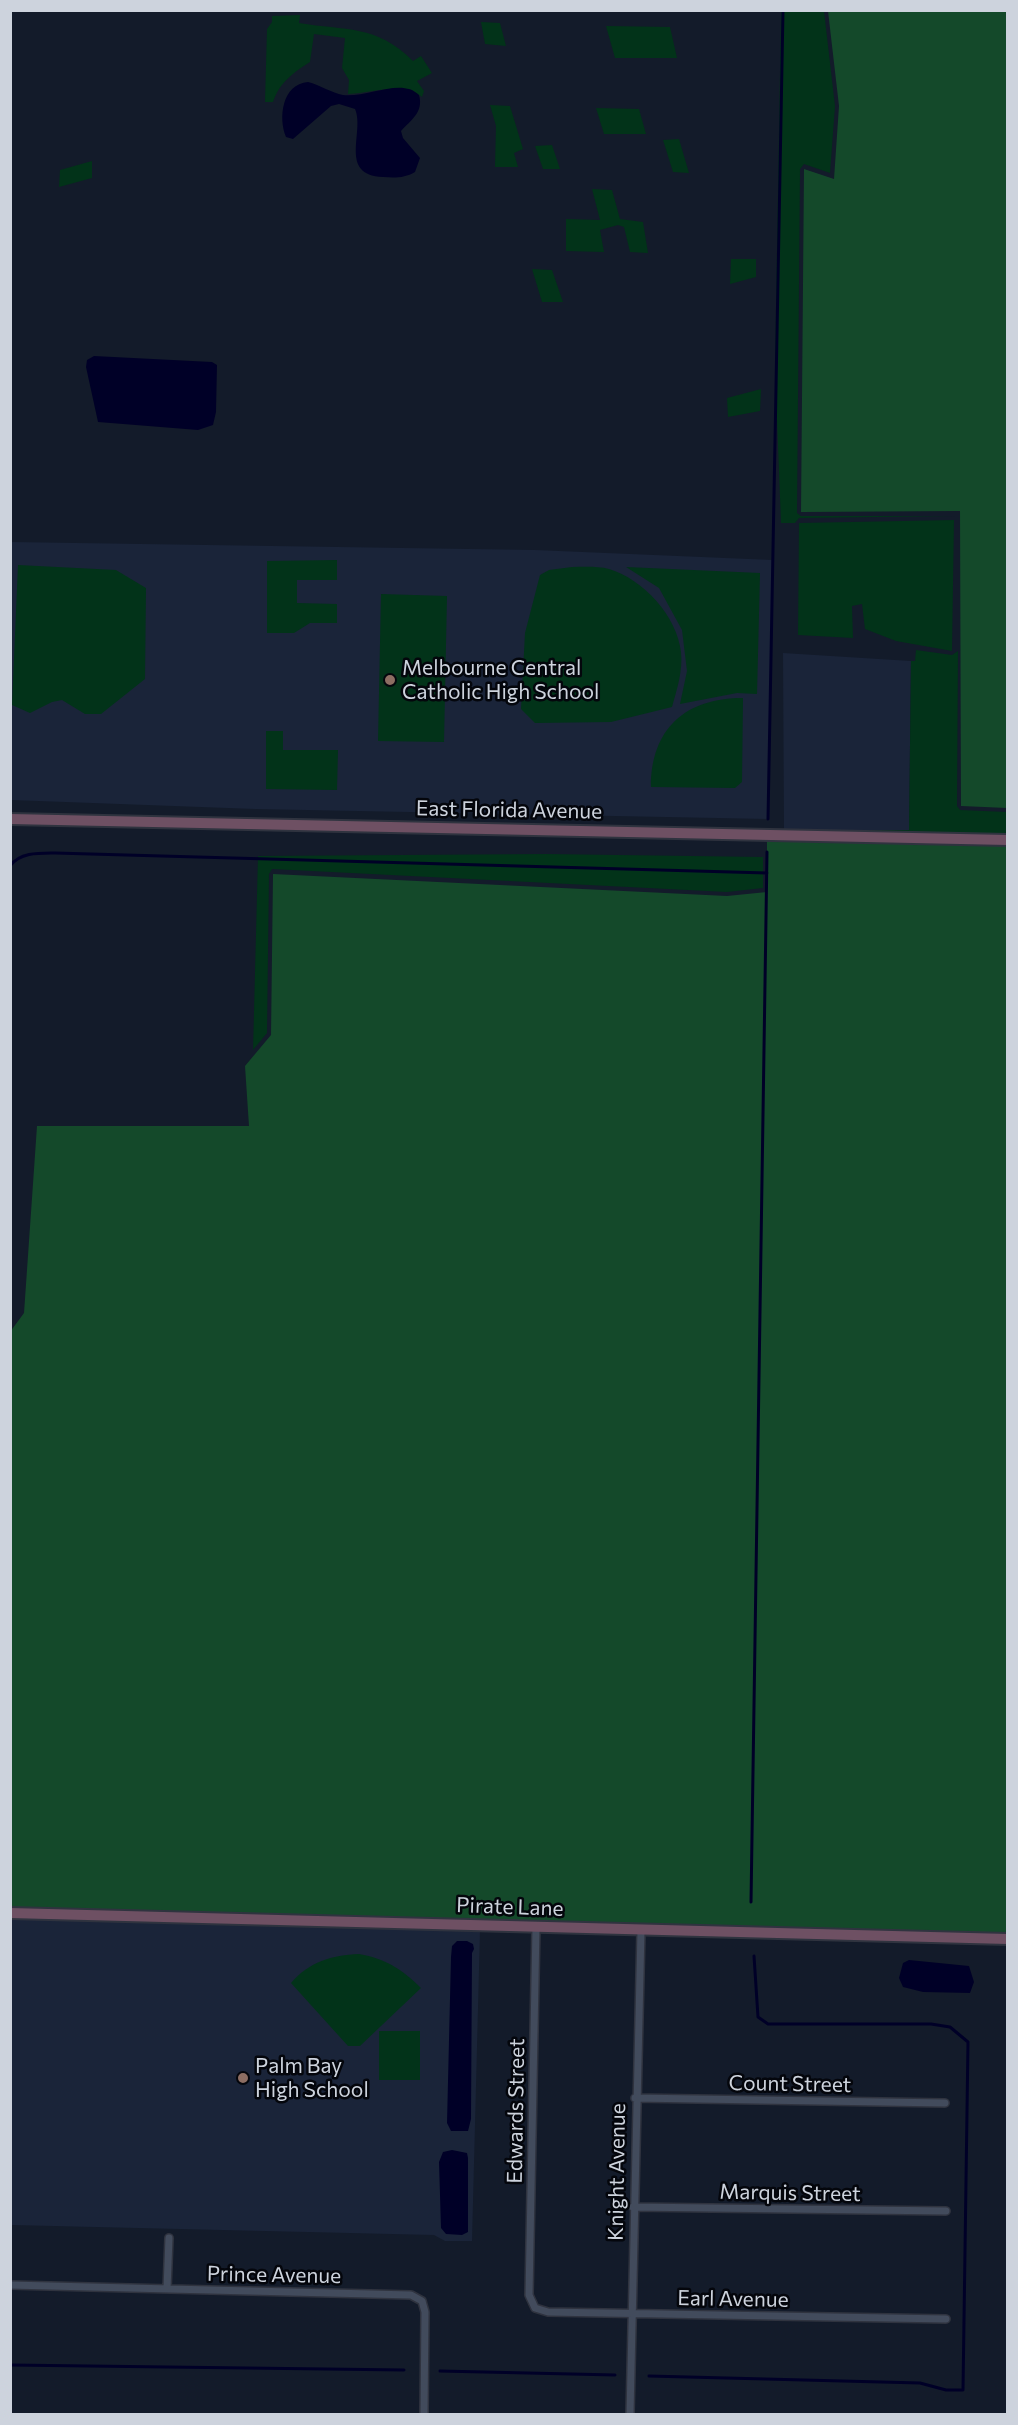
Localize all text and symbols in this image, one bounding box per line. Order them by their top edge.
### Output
place label: Melbourne Central Catholic High School [402,655,599,705]
marker: Melbourne Central Catholic High School [383,673,397,687]
street label: East Florida Avenue [416,796,602,824]
street label: Pirate Lane [456,1893,564,1921]
street label: Edwards Street [502,2038,530,2184]
place label: Palm Bay High School [255,2053,369,2103]
street label: Count Street [728,2070,852,2098]
marker: Palm Bay High School [236,2071,250,2085]
street label: Knight Avenue [603,2103,631,2241]
street label: Marquis Street [719,2179,861,2207]
street label: Prince Avenue [207,2261,341,2289]
street label: Earl Avenue [677,2285,789,2313]

